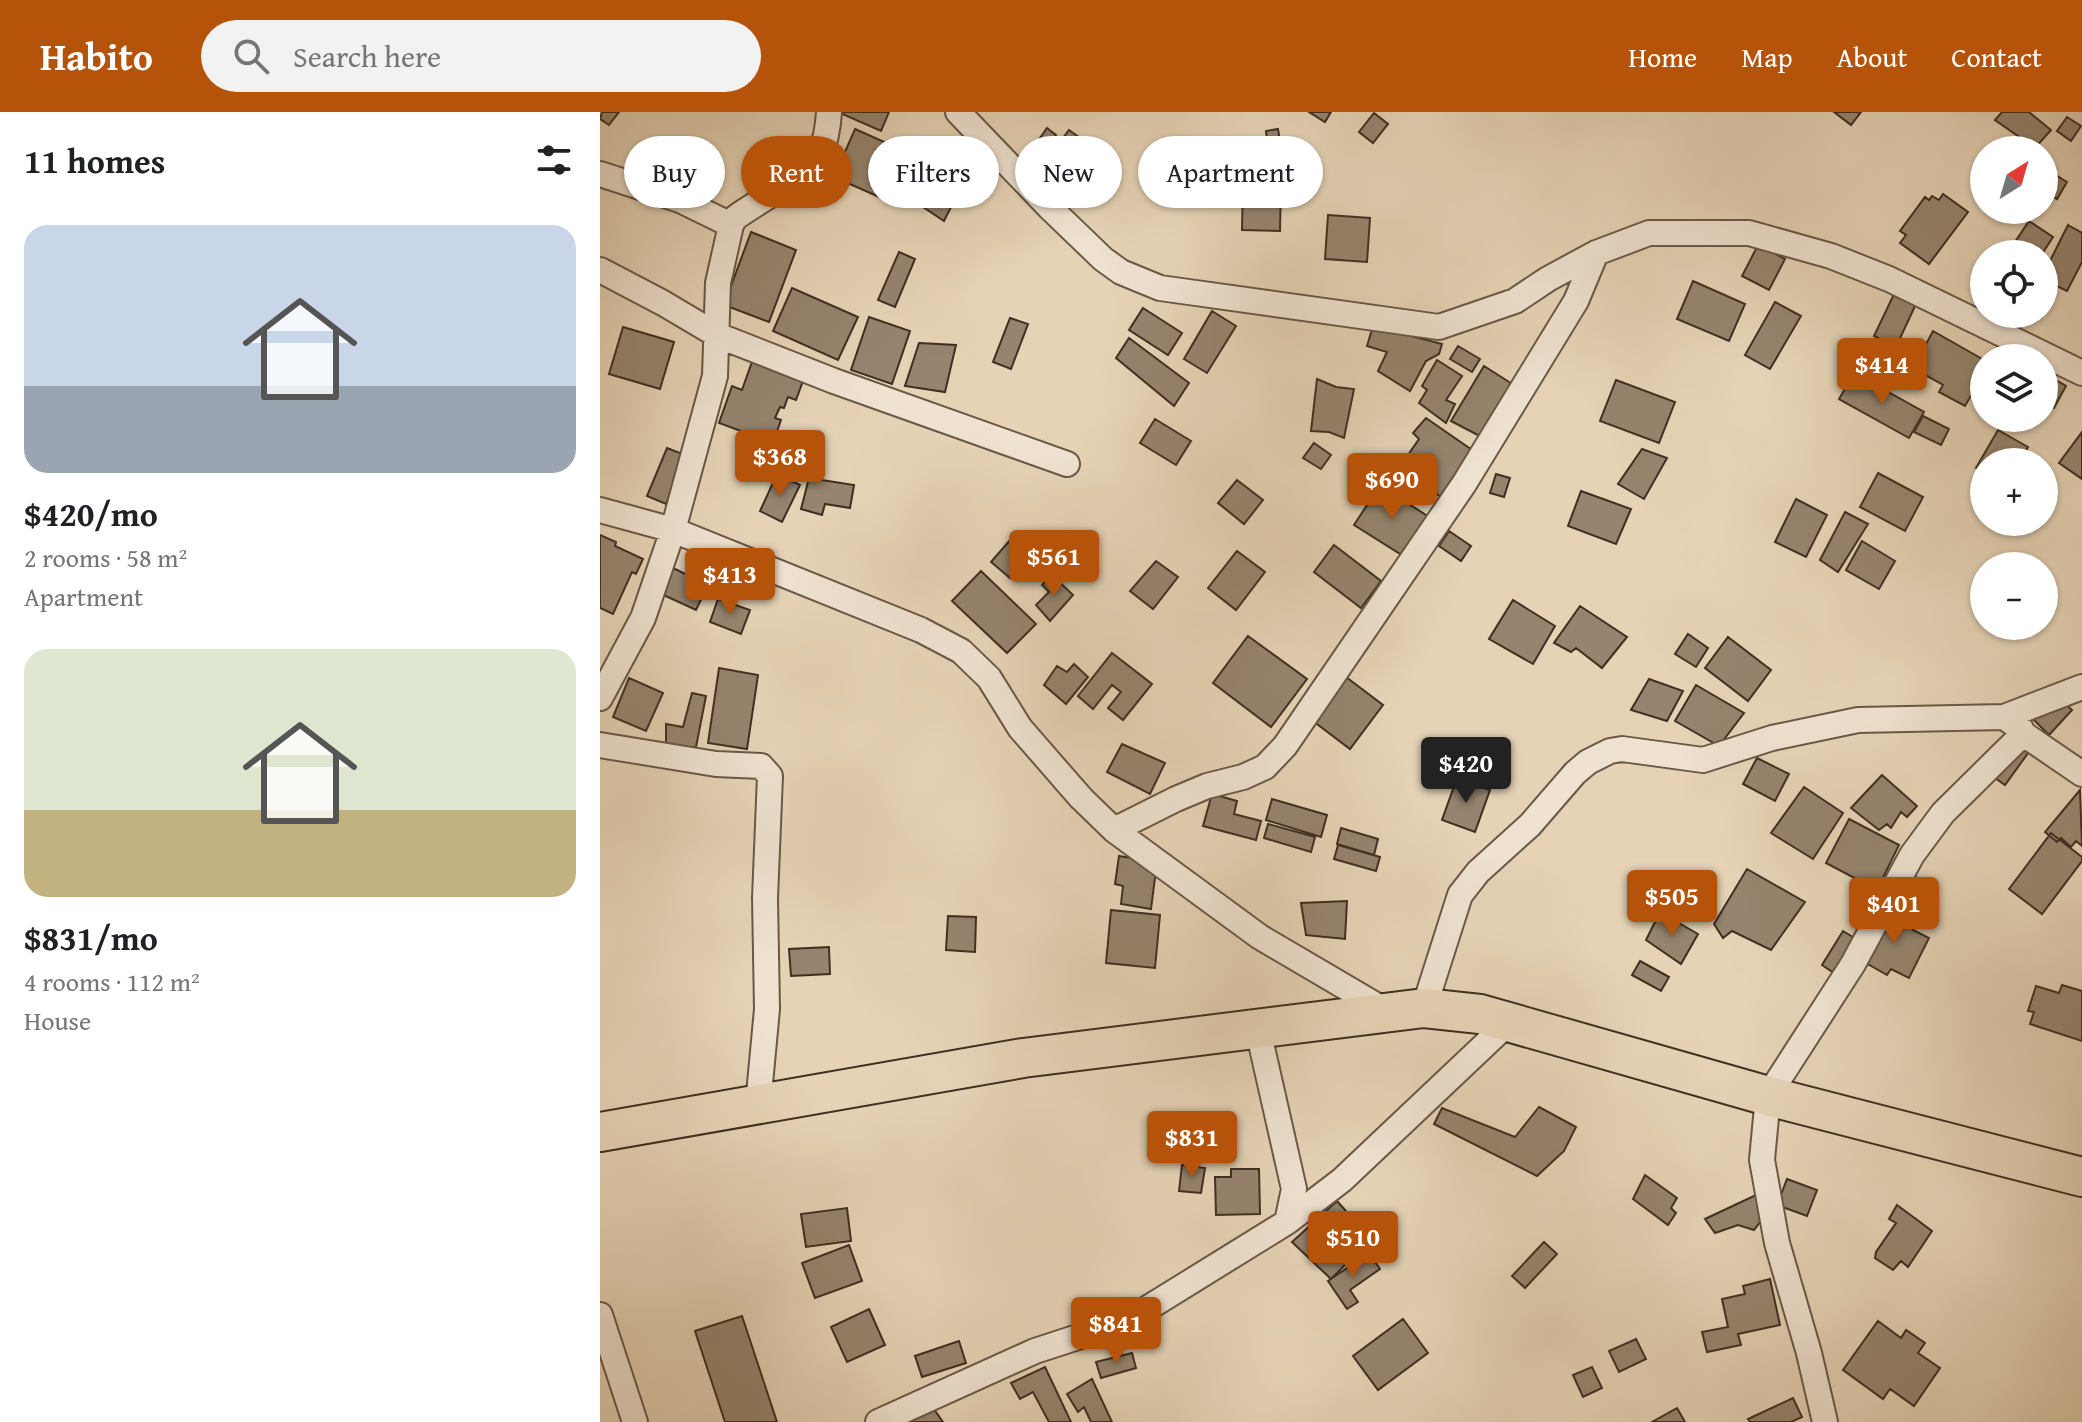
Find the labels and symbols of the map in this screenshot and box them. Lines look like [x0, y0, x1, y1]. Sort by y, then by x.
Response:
north arrow [1970, 136, 2058, 224]
pin: $414 [1835, 338, 1929, 406]
pin: $368 [733, 430, 827, 498]
pin: $690 [1345, 453, 1439, 521]
pin: $561 [1007, 530, 1101, 598]
pin: $413 [683, 548, 777, 616]
pin: $420 [1419, 737, 1513, 805]
pin: $505 [1625, 870, 1719, 938]
pin: $401 [1847, 877, 1941, 945]
pin: $831 [1145, 1111, 1239, 1179]
pin: $510 [1306, 1211, 1400, 1279]
pin: $841 [1069, 1297, 1163, 1365]

